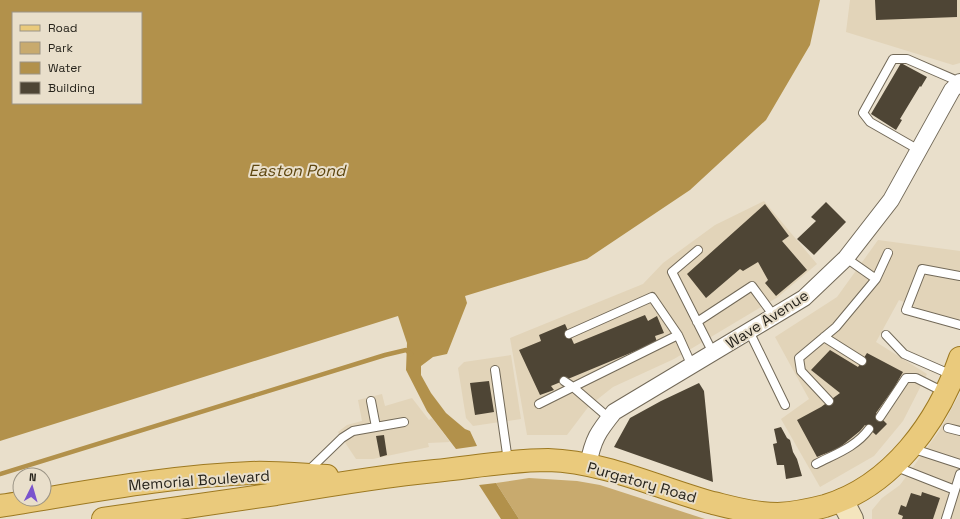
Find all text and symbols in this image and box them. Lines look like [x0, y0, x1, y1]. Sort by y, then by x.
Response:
legend [12, 12, 142, 104]
text: Road [48, 20, 77, 36]
text: Park [48, 40, 73, 56]
text: Water [48, 60, 82, 76]
text: Building [48, 80, 95, 96]
water label: Easton Pond [249, 160, 347, 181]
street label: Wave Avenue [722, 285, 812, 353]
street label: Purgatory Road [585, 457, 699, 507]
street label: Memorial Boulevard [128, 466, 270, 494]
north arrow [12, 467, 52, 507]
text: N [29, 470, 37, 484]

